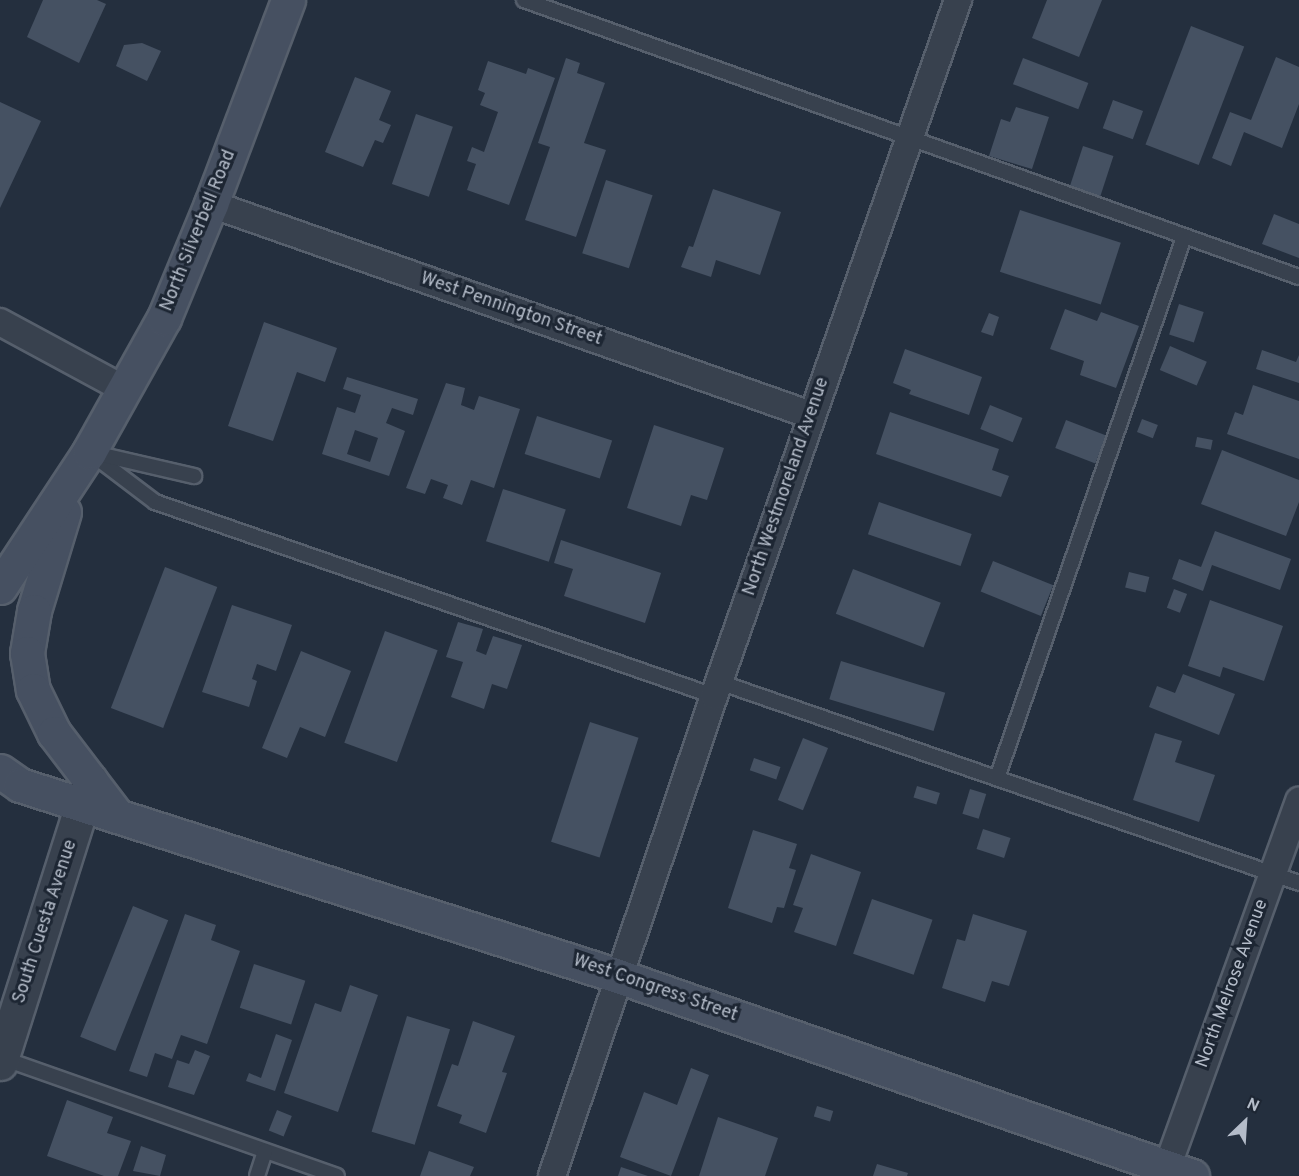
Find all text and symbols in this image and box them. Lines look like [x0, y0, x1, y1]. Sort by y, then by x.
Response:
street label: North Silverbell Road [157, 147, 241, 315]
street label: West Pennington Street [417, 269, 605, 351]
street label: North Westmoreland Avenue [739, 375, 835, 599]
street label: South Cuesta Avenue [9, 837, 83, 1007]
street label: North Melrose Avenue [1192, 896, 1274, 1072]
street label: West Congress Street [570, 951, 740, 1027]
north arrow [1215, 1092, 1275, 1152]
text: N [1243, 1094, 1262, 1117]

